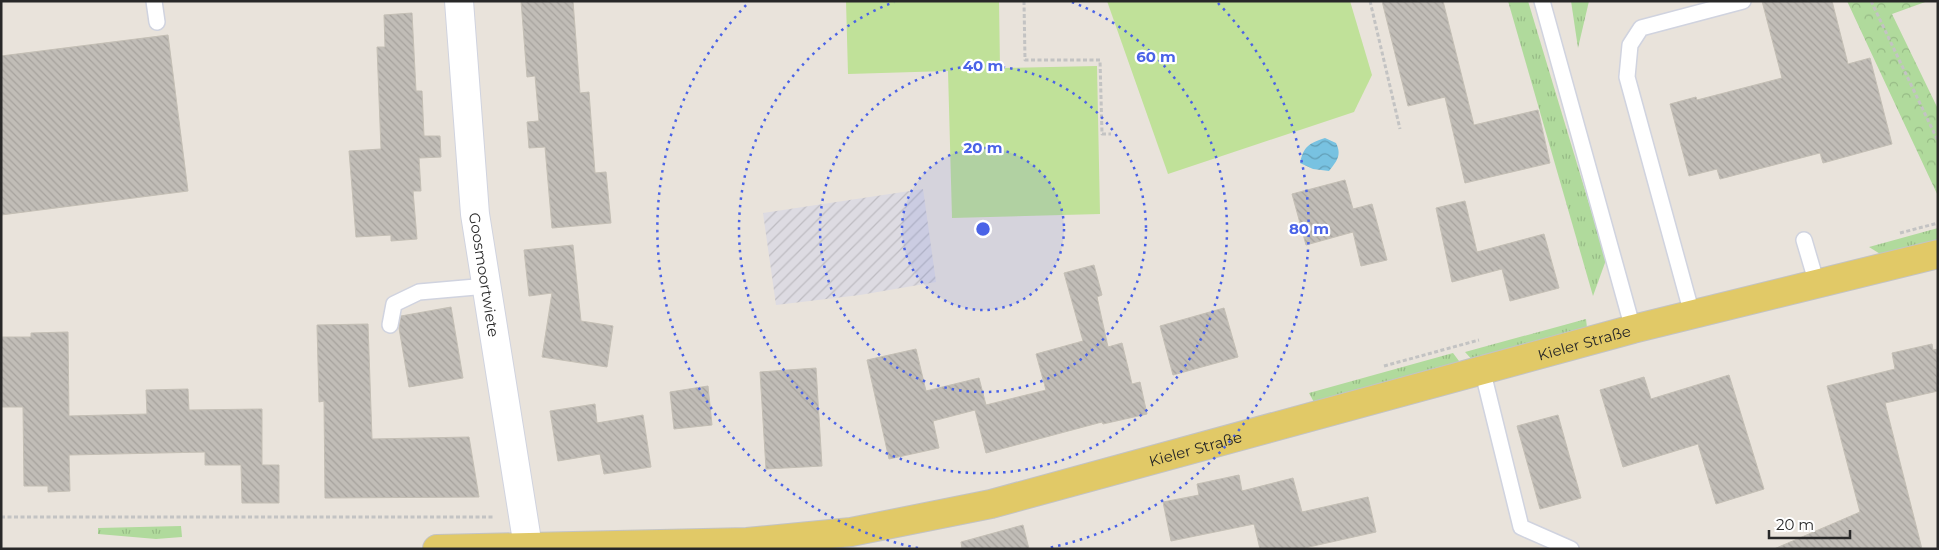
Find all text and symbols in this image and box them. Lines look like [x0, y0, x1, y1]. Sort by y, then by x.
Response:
text: 60 m [1136, 47, 1176, 66]
text: 40 m [963, 56, 1003, 75]
text: 20 m [963, 138, 1003, 157]
street label: Goosmoortwiete [465, 211, 504, 338]
text: 80 m [1289, 219, 1329, 238]
centre of rings [974, 220, 992, 238]
street label: Kieler Straße [1535, 321, 1633, 364]
street label: Kieler Straße [1147, 427, 1244, 470]
scale bar [1769, 508, 1850, 540]
text: 20 m [1776, 515, 1814, 534]

